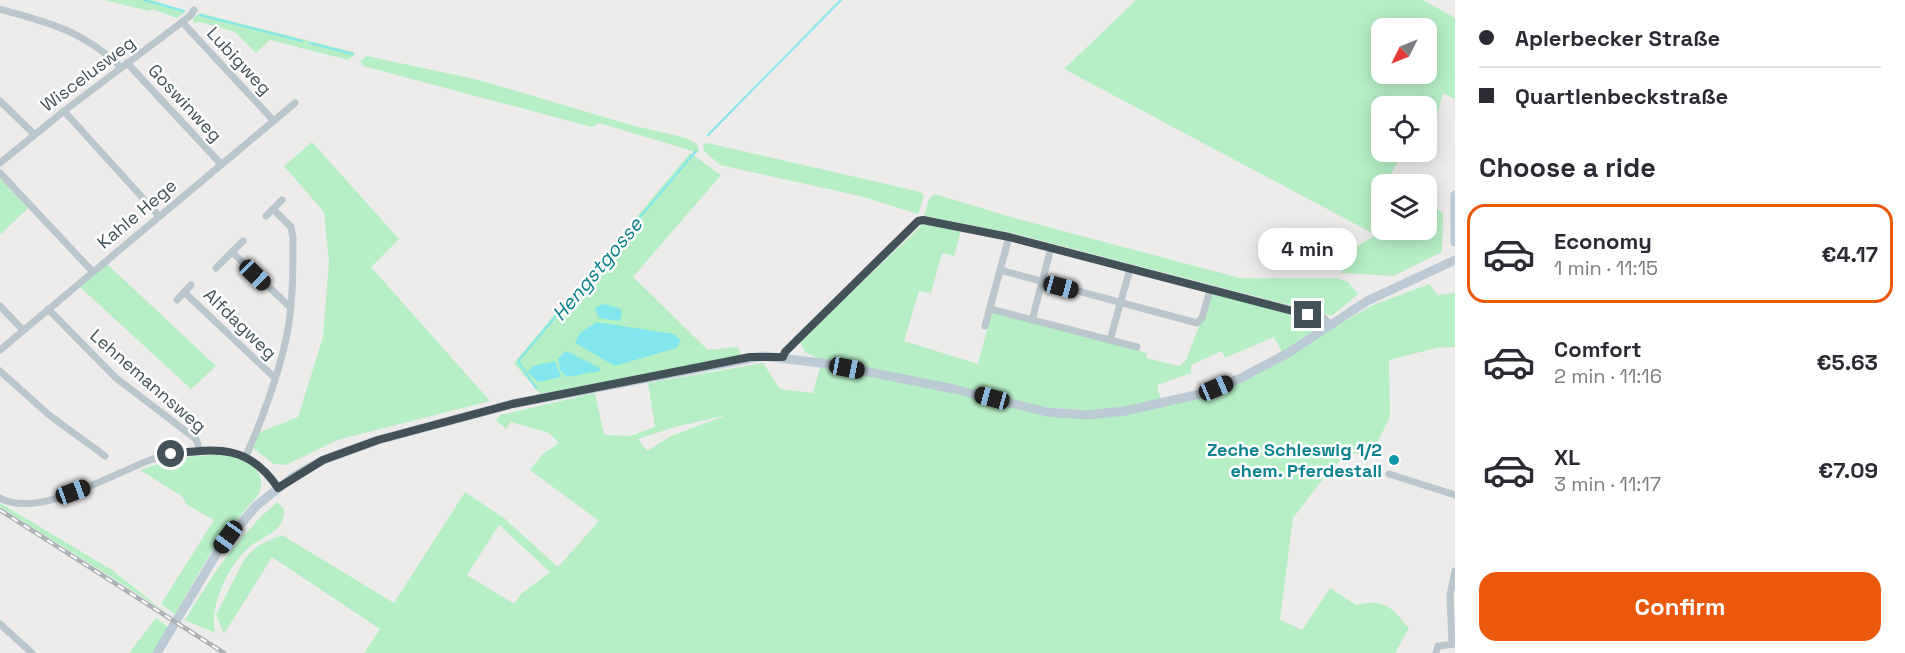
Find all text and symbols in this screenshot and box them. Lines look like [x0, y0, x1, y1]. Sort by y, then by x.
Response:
north arrow [1371, 18, 1437, 84]
map controls [1371, 18, 1437, 240]
street label: Lubigweg [202, 22, 277, 100]
text: Aplerbecker Straße [1515, 24, 1720, 52]
street label: Wiscelusweg [36, 31, 139, 117]
street label: Goswinweg [143, 59, 227, 147]
text: Quartlenbeckstraße [1515, 82, 1728, 110]
button: locate [1371, 96, 1437, 162]
text: Choose a ride [1479, 150, 1656, 185]
street label: Kahle Hege [92, 174, 181, 254]
button: layers [1371, 174, 1437, 240]
water label: Hengstgosse [546, 211, 649, 326]
icon: car [1482, 227, 1536, 281]
text: Economy [1554, 227, 1652, 255]
callout: 4 min [1258, 228, 1358, 270]
text: 4 min [1281, 236, 1334, 262]
text: €4.17 [1822, 240, 1878, 268]
text: 1 min · 11:15 [1554, 255, 1658, 281]
car [236, 256, 274, 294]
car [1041, 274, 1081, 300]
street label: Alfdagweg [199, 283, 282, 364]
route end [1294, 301, 1321, 328]
street label: Lehnemannsweg [85, 324, 211, 437]
icon: car [1482, 335, 1536, 389]
text: Comfort [1554, 335, 1642, 363]
text: €5.63 [1817, 348, 1878, 376]
car [828, 356, 866, 380]
text: 2 min · 11:16 [1554, 363, 1662, 389]
car [1196, 373, 1236, 403]
car [972, 385, 1012, 411]
place label: Zeche Schleswig 1/2 ehem. Pferdestall [1207, 438, 1382, 482]
route start [157, 440, 184, 467]
icon: car [1482, 443, 1536, 497]
text: XL [1554, 443, 1580, 471]
marker: Zeche Schleswig 1/2 ehem. Pferdestall [1387, 453, 1401, 467]
text: €7.09 [1818, 456, 1878, 484]
text: 3 min · 11:17 [1554, 471, 1661, 497]
car [53, 477, 93, 507]
car [210, 517, 246, 557]
button: Confirm [1479, 572, 1881, 641]

